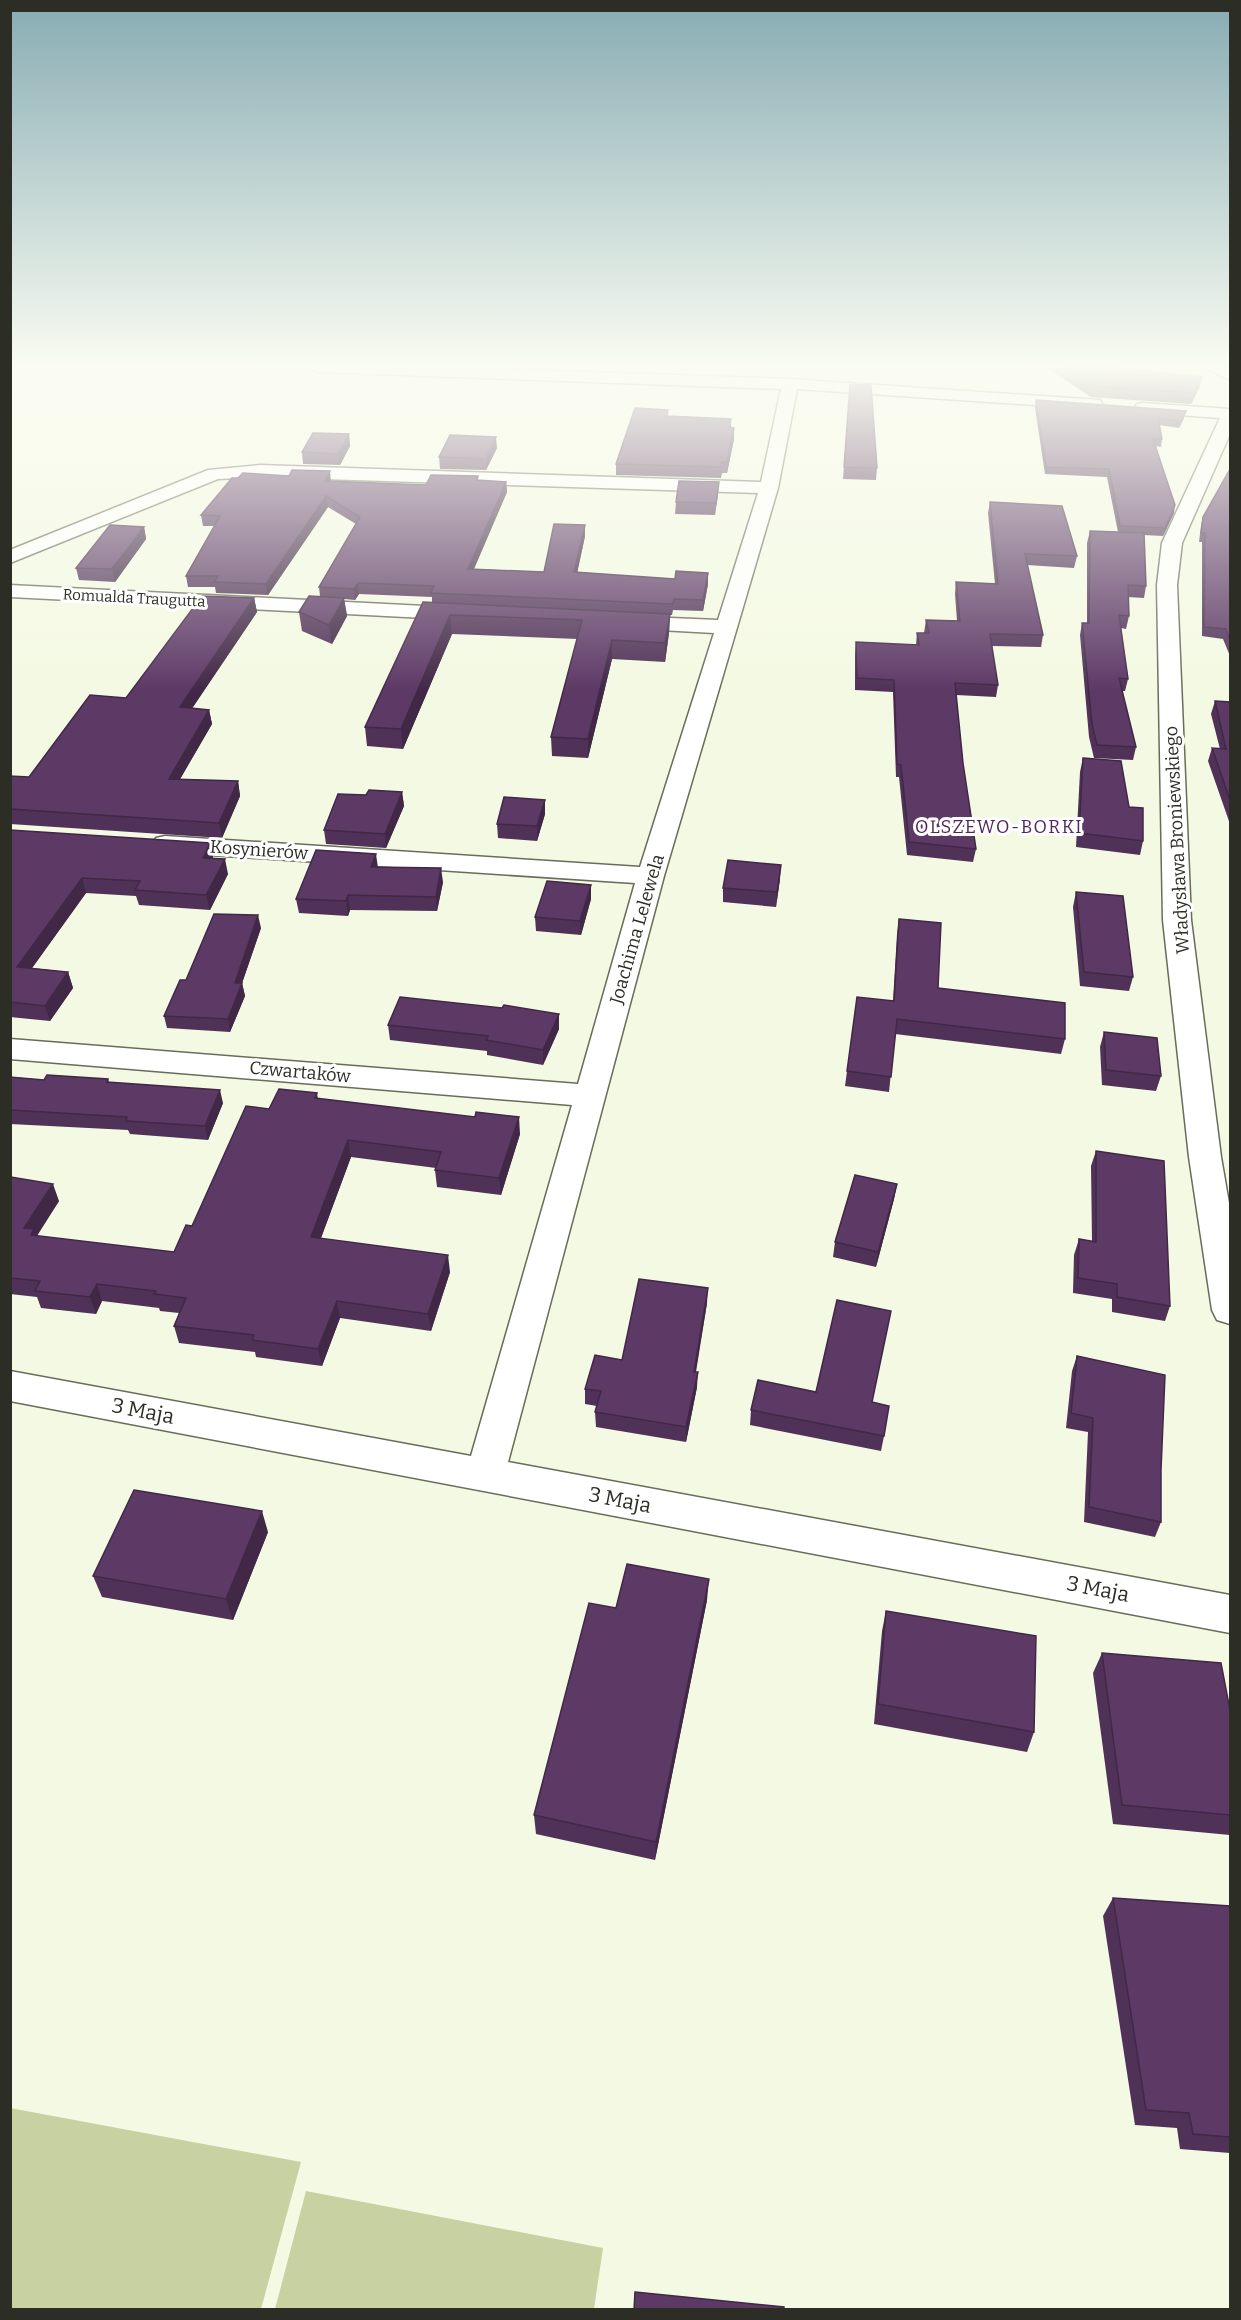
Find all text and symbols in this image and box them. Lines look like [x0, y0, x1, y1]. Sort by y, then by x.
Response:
street label: Romualda Traugutta [62, 585, 206, 611]
street label: Władysława Broniewskiego [1160, 725, 1194, 955]
district label: OLSZEWO-BORKI [915, 816, 1083, 838]
street label: Kosynierów [209, 836, 310, 864]
street label: Joachima Lelewela [605, 851, 669, 1007]
street label: Czwartaków [248, 1057, 352, 1087]
street label: 3 Maja [109, 1392, 177, 1430]
street label: 3 Maja [586, 1481, 654, 1519]
street label: 3 Maja [1064, 1570, 1132, 1608]

